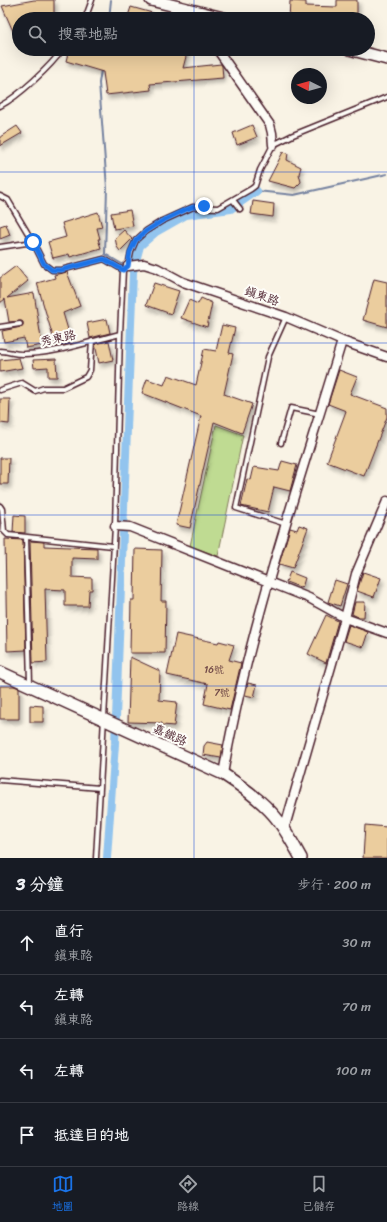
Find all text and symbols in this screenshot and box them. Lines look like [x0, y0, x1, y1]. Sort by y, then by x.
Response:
search box [12, 12, 375, 56]
text: 搜尋地點 [58, 21, 118, 47]
icon: search [26, 23, 48, 45]
north arrow [291, 68, 327, 104]
route end [195, 197, 213, 215]
route start [24, 233, 42, 251]
street label: 鎮東路 [241, 280, 283, 312]
street label: 秀東路 [38, 323, 78, 353]
house number: 16號 [204, 661, 224, 679]
house number: 7號 [214, 684, 230, 702]
street label: 嘉鐵路 [149, 718, 191, 752]
text: 3 分鐘 [16, 869, 64, 899]
text: 步行 · 200 m [297, 873, 371, 896]
text: 直行 [54, 918, 84, 944]
text: 30 m [342, 931, 371, 954]
icon: ahead [16, 932, 38, 954]
text: 鎮東路 [54, 944, 93, 967]
text: 左轉 [54, 982, 84, 1008]
text: 70 m [342, 995, 371, 1018]
icon: left [16, 996, 38, 1018]
text: 鎮東路 [54, 1008, 93, 1031]
text: 左轉 [54, 1058, 84, 1084]
text: 100 m [336, 1059, 371, 1082]
icon: left [16, 1060, 38, 1082]
text: 抵達目的地 [54, 1122, 129, 1148]
icon: arrive [16, 1124, 38, 1146]
tab: 地圖 [52, 1173, 74, 1216]
tab: 路線 [177, 1173, 199, 1216]
tab: 已儲存 [302, 1173, 335, 1216]

